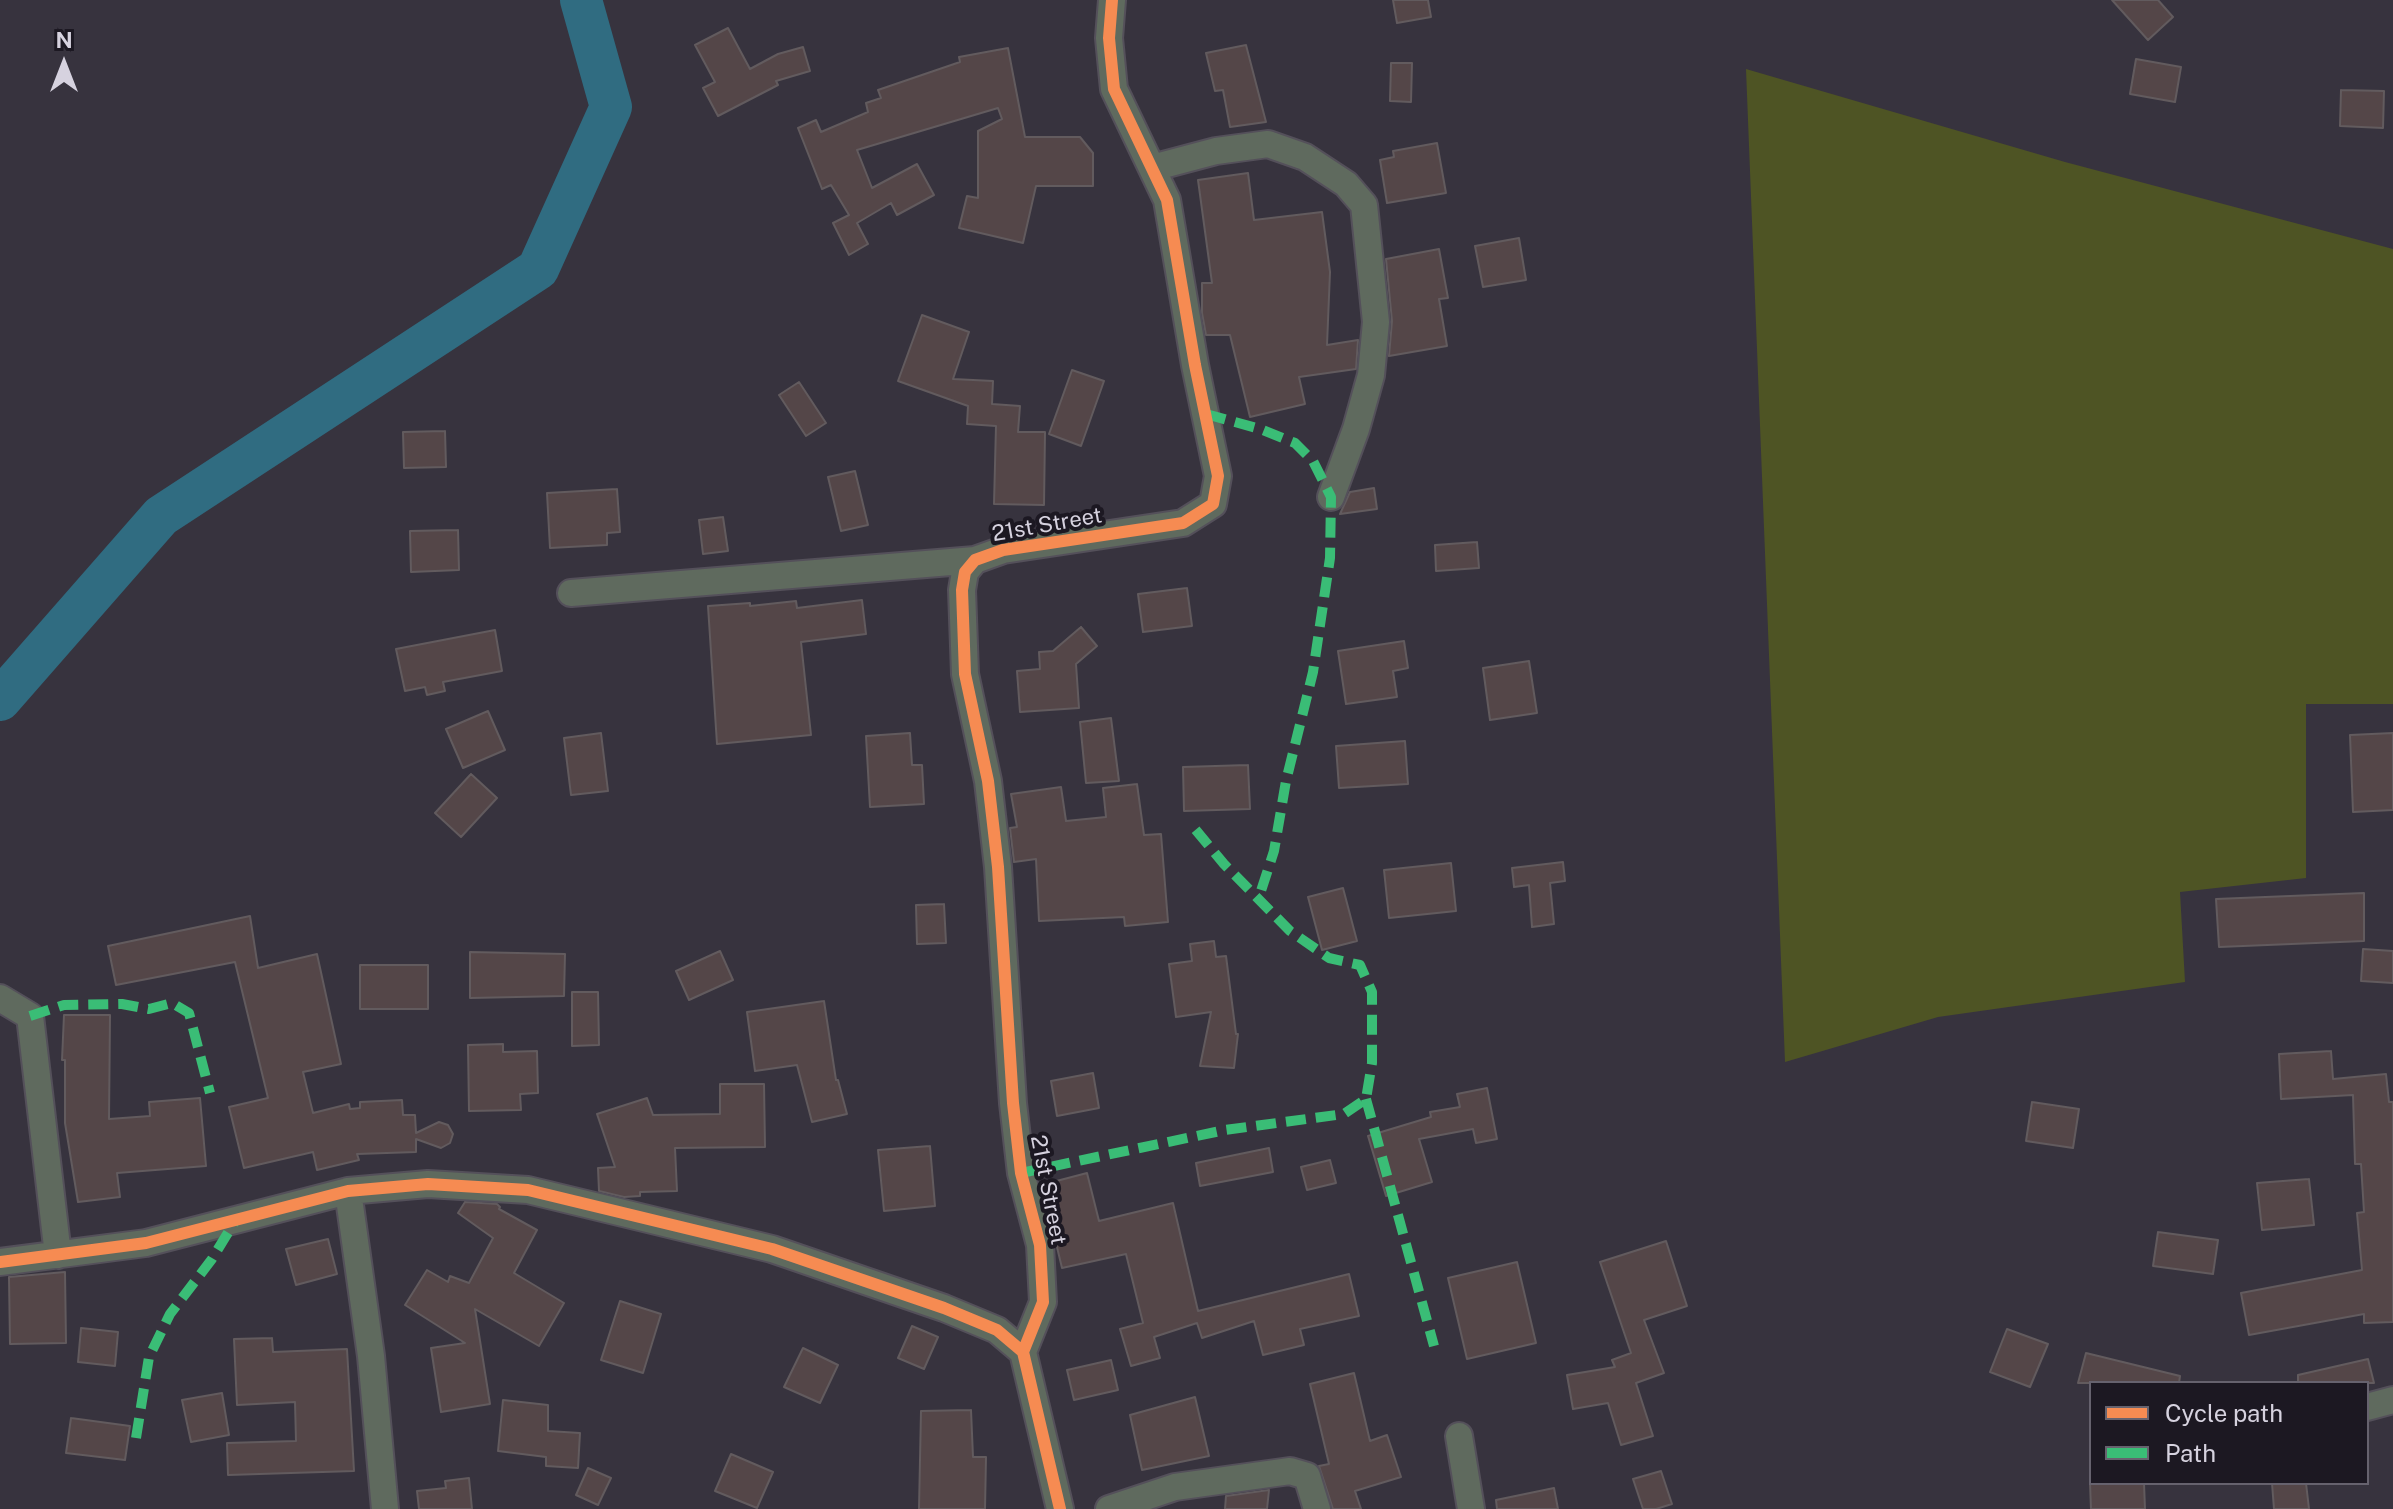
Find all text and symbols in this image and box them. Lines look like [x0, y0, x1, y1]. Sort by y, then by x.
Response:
north arrow [24, 24, 104, 104]
text: N [55, 27, 73, 53]
street label: 21st Street [990, 502, 1104, 548]
street label: 21st Street [1024, 1133, 1072, 1247]
legend [2089, 1381, 2369, 1485]
text: Cycle path [2165, 1399, 2283, 1427]
text: Path [2165, 1439, 2216, 1467]

